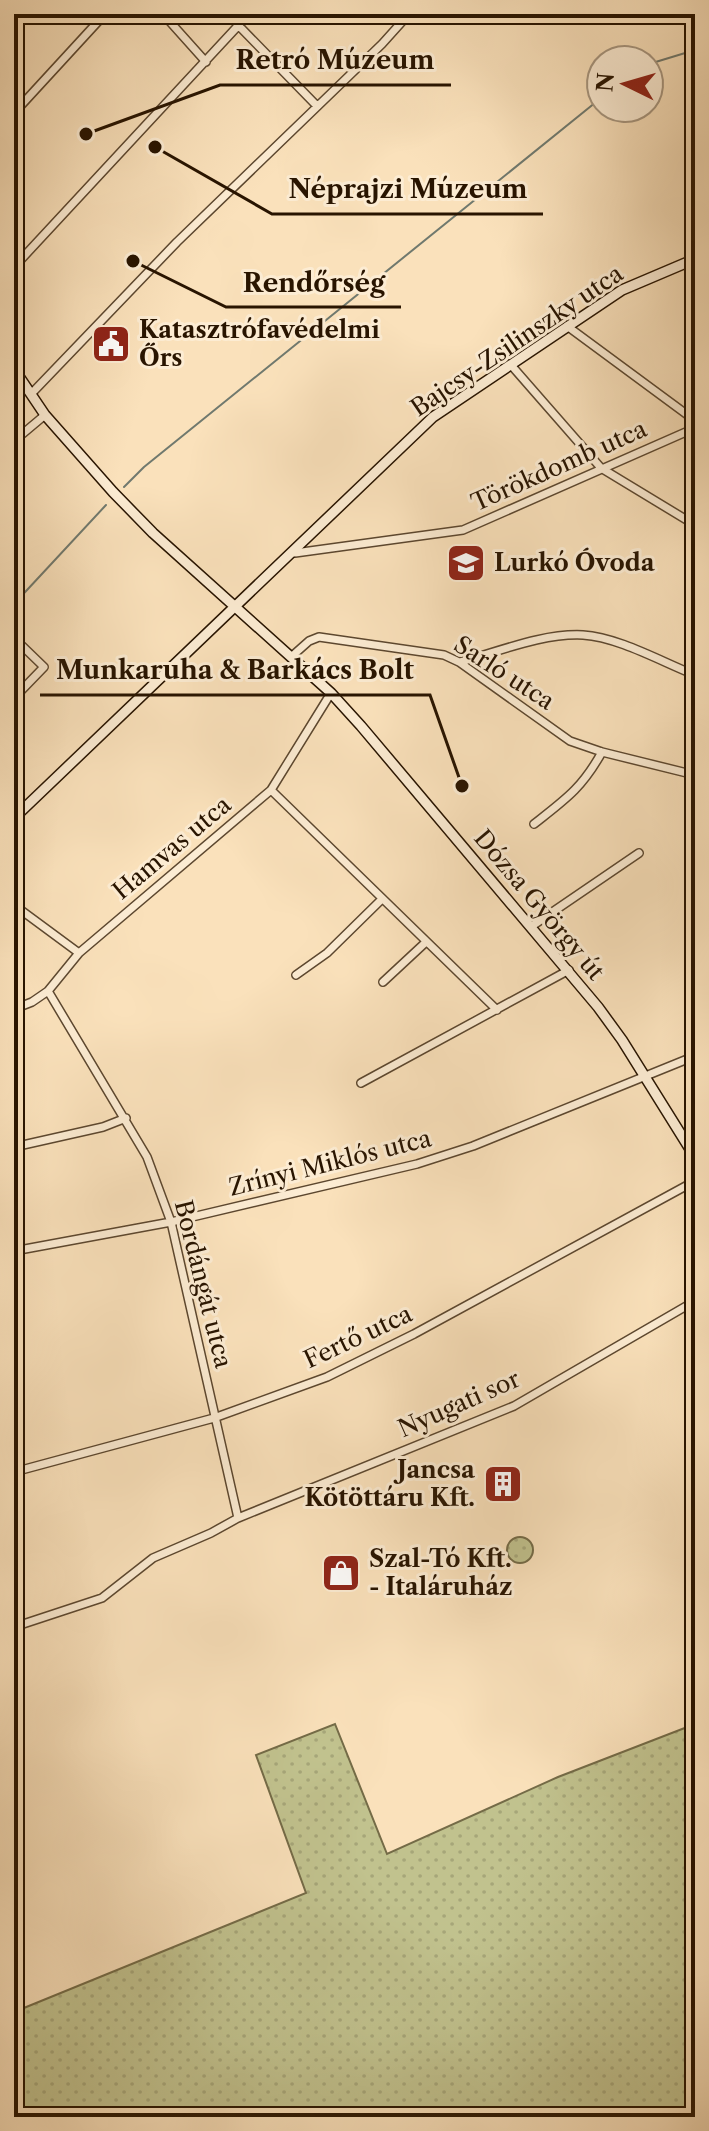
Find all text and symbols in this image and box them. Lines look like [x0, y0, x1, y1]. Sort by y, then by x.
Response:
callout: Retró Múzeum [220, 35, 451, 85]
text: Retró Múzeum [235, 44, 435, 76]
north arrow [585, 44, 665, 124]
text: N [591, 72, 620, 93]
callout: Néprajzi Múzeum [272, 164, 543, 214]
text: Néprajzi Múzeum [288, 173, 528, 205]
callout: Rendőrség [226, 257, 401, 307]
street label: Bajcsy-Zsilinszky utca [405, 259, 629, 422]
text: Rendőrség [243, 267, 386, 299]
place label: Katasztrófavédelmi Őrs [139, 315, 380, 372]
public building icon: Katasztrófavédelmi Őrs [90, 323, 132, 365]
street label: Törökdomb utca [467, 414, 651, 517]
school or university icon: Lurkó Óvoda [445, 542, 487, 584]
place label: Lurkó Óvoda [494, 547, 656, 577]
street label: Sarló utca [449, 629, 560, 716]
callout: Munkaruha & Barkács Bolt [40, 645, 430, 695]
text: Munkaruha & Barkács Bolt [56, 654, 415, 686]
street label: Hamvas utca [107, 790, 237, 905]
street label: Dózsa György út [468, 824, 611, 986]
street label: Zrínyi Miklós utca [226, 1123, 435, 1202]
street label: Bordángát utca [169, 1197, 238, 1371]
street label: Fertő utca [299, 1299, 417, 1374]
street label: Nyugati sor [393, 1364, 524, 1443]
place label: Jancsa Kötöttáru Kft. [304, 1455, 476, 1512]
building icon: Jancsa Kötöttáru Kft. [482, 1463, 524, 1505]
place label: Szal-Tó Kft. - Italáruház [369, 1544, 513, 1601]
shop icon: Szal-Tó Kft. - Italáruház [320, 1552, 362, 1594]

